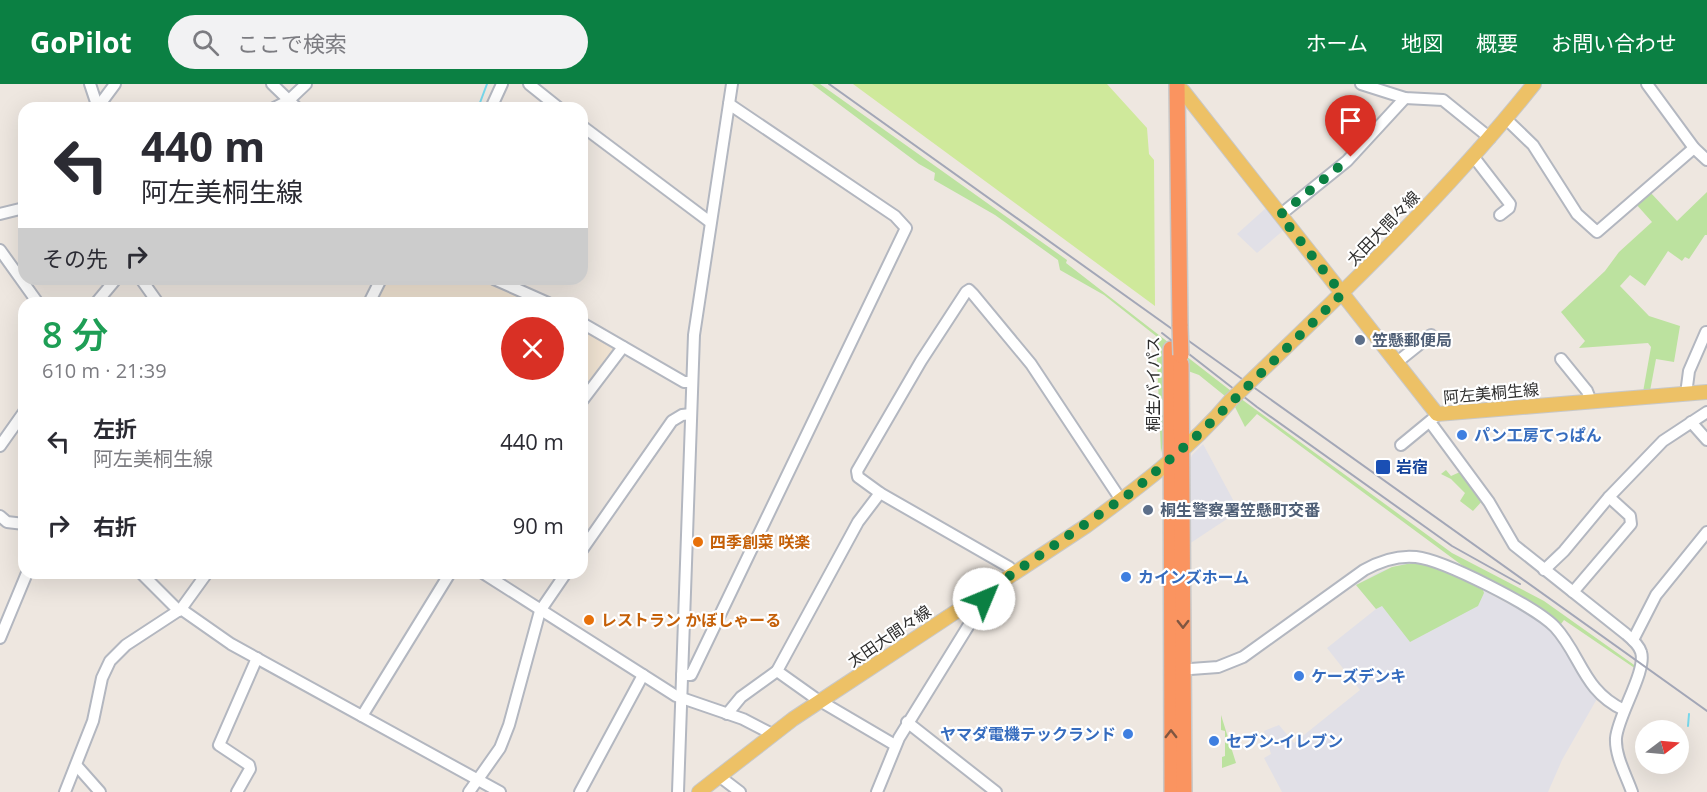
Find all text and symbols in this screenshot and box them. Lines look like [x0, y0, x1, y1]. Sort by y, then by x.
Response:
search box [168, 15, 588, 69]
text: GoPilot [30, 23, 132, 61]
icon: search [189, 26, 222, 59]
text: ここで検索 [237, 28, 347, 58]
text: ホーム [1306, 29, 1368, 57]
text: 地図 [1401, 29, 1443, 57]
text: 概要 [1476, 29, 1518, 57]
text: お問い合わせ [1551, 29, 1677, 57]
pin [1325, 95, 1376, 157]
icon: arrive [1334, 104, 1367, 137]
text: 440 m [141, 117, 265, 174]
icon: left [42, 126, 120, 204]
text: 阿左美桐生線 [141, 173, 303, 210]
street label: 太田大間々線 [1342, 186, 1424, 270]
icon: right [120, 240, 153, 273]
text: その先 [42, 243, 108, 273]
text: 8 分 [42, 310, 108, 359]
button: close [501, 317, 564, 380]
place label: 笠懸郵便局 [1372, 329, 1452, 351]
marker: 笠懸郵便局 [1353, 333, 1367, 347]
street label: 桐生バイパス [1142, 336, 1164, 432]
text: 610 m · 21:39 [42, 357, 167, 384]
street label: 阿左美桐生線 [1442, 378, 1540, 408]
text: 左折 [93, 413, 137, 443]
place label: パン工房てっぱん [1474, 424, 1602, 446]
icon: left [42, 425, 75, 458]
text: 440 m [500, 426, 564, 456]
marker: パン工房てっぱん [1455, 428, 1469, 442]
text: 阿左美桐生線 [93, 445, 213, 472]
place label: 岩宿 [1396, 456, 1428, 478]
marker: 岩宿 [1374, 458, 1392, 476]
place label: 桐生警察署笠懸町交番 [1160, 499, 1320, 521]
marker: 桐生警察署笠懸町交番 [1141, 503, 1155, 517]
icon: right [42, 509, 75, 542]
text: 90 m [513, 510, 564, 540]
text: 右折 [93, 511, 137, 541]
place label: 四季創菜 咲楽 [710, 531, 810, 553]
marker: 四季創菜 咲楽 [691, 535, 705, 549]
place label: カインズホーム [1138, 566, 1249, 588]
position arrow [952, 567, 1016, 631]
marker: カインズホーム [1119, 570, 1133, 584]
street label: 太田大間々線 [843, 600, 935, 672]
place label: レストラン かぼしゃーる [601, 609, 781, 631]
marker: レストラン かぼしゃーる [582, 613, 596, 627]
one-way arrow [1176, 619, 1189, 628]
place label: ケーズデンキ [1311, 665, 1406, 687]
marker: ケーズデンキ [1292, 669, 1306, 683]
north arrow [1635, 720, 1689, 774]
map controls [1635, 720, 1689, 774]
place label: ヤマダ電機テックランド [940, 723, 1116, 745]
marker: ヤマダ電機テックランド [1121, 727, 1135, 741]
one-way arrow [1165, 729, 1177, 738]
place label: セブン-イレブン [1226, 730, 1343, 752]
marker: セブン-イレブン [1207, 734, 1221, 748]

